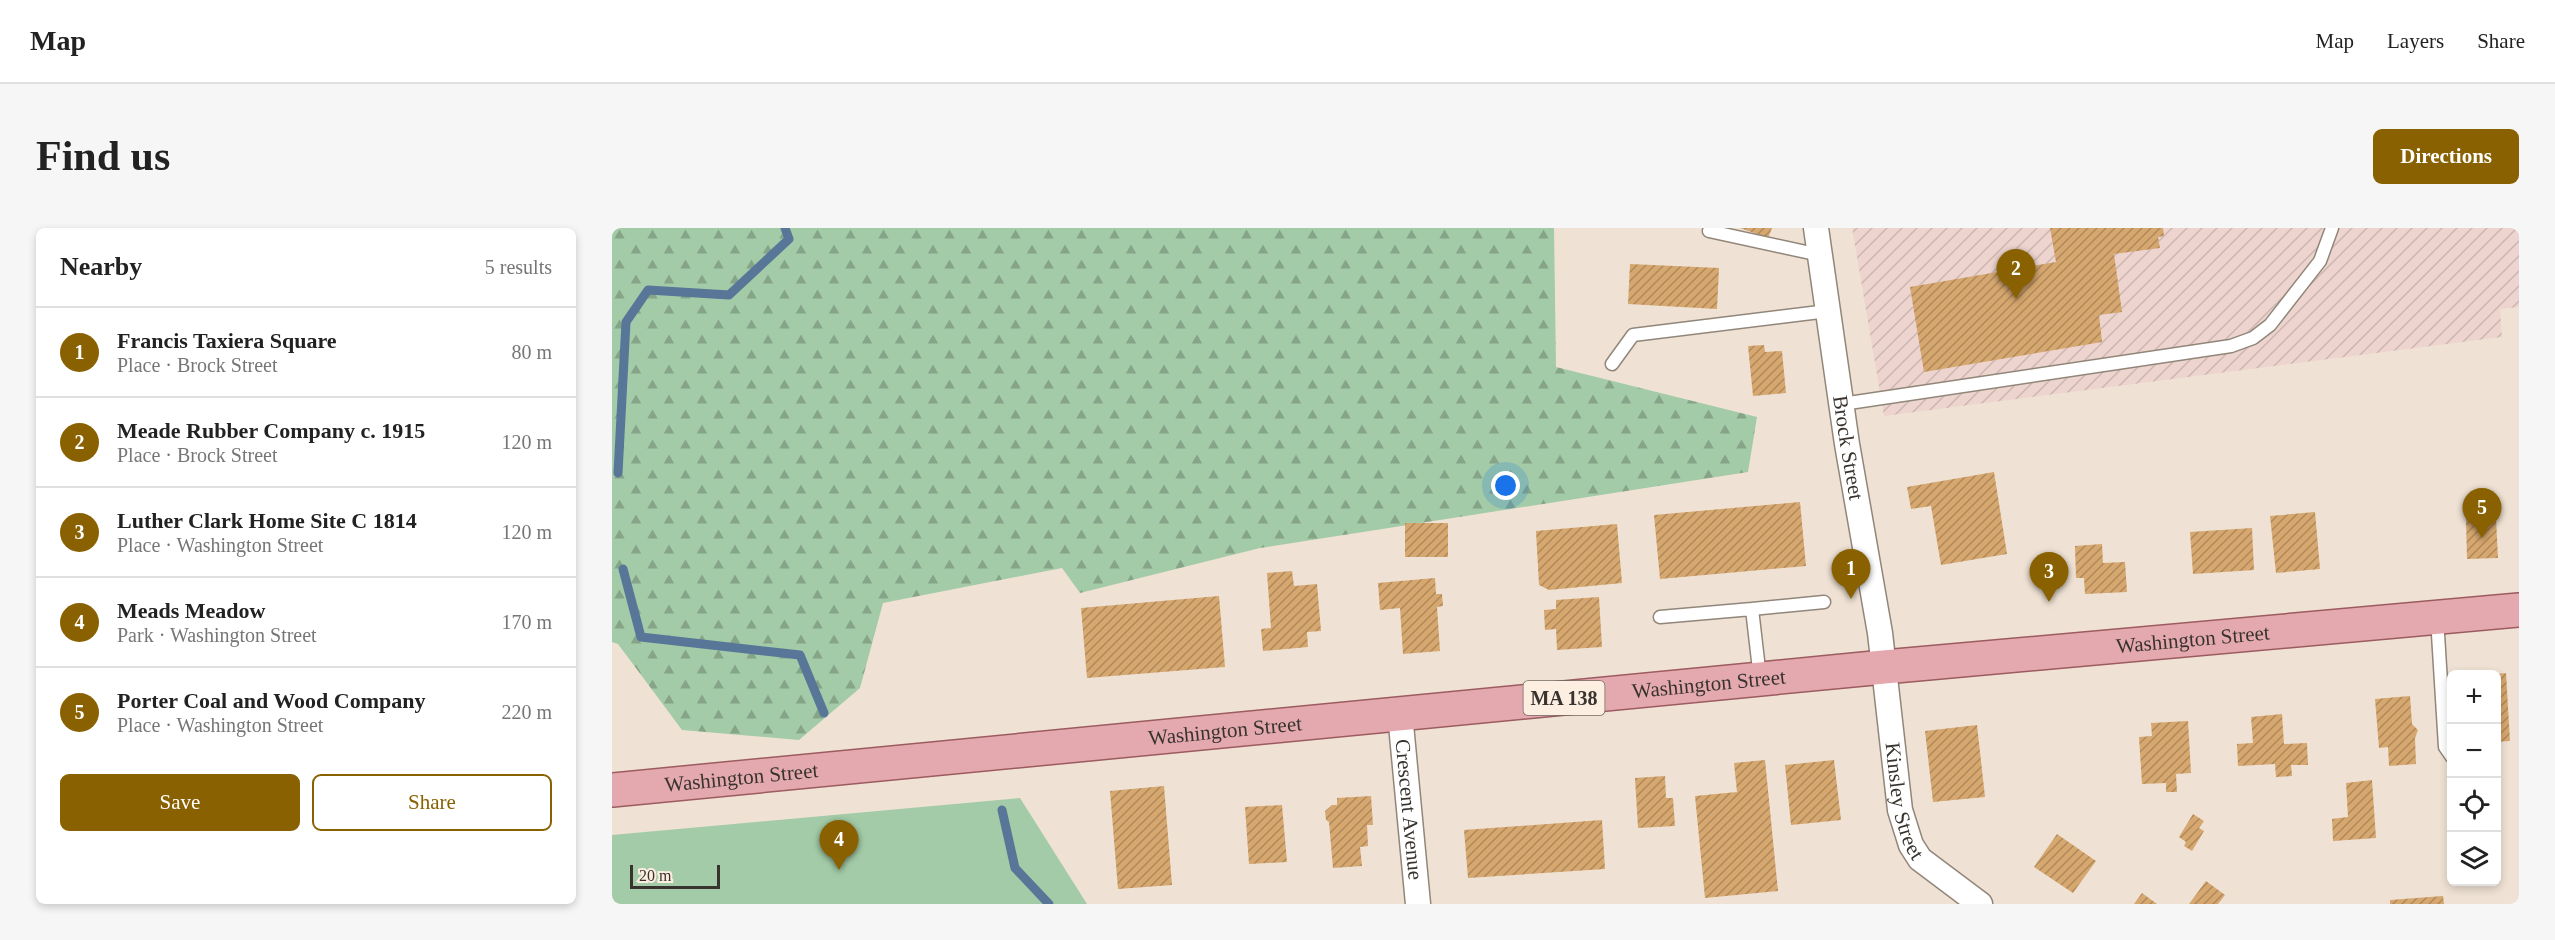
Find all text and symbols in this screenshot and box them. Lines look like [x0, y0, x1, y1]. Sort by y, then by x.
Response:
text: Map [30, 25, 86, 56]
text: Map [2316, 29, 2354, 53]
text: Layers [2387, 29, 2444, 53]
text: Share [2477, 29, 2525, 53]
button: Directions [2373, 129, 2519, 184]
text: Find us [36, 133, 170, 179]
pin: 2 [1996, 250, 2036, 299]
text: Nearby [60, 252, 142, 281]
text: 5 results [485, 256, 552, 278]
text: Francis Taxiera Square [117, 328, 337, 353]
text: 1 [75, 341, 85, 363]
text: 80 m [511, 341, 552, 363]
text: Place · Brock Street [117, 354, 278, 376]
street label: Brock Street [1828, 394, 1869, 502]
text: Meade Rubber Company c. 1915 [117, 418, 425, 443]
text: 2 [75, 431, 85, 453]
text: 120 m [501, 431, 552, 453]
text: Place · Brock Street [117, 444, 278, 466]
your location [1491, 471, 1520, 500]
pin: 5 [2462, 488, 2502, 538]
text: Luther Clark Home Site C 1814 [117, 508, 417, 533]
text: 3 [75, 521, 85, 543]
text: 120 m [501, 521, 552, 543]
text: Place · Washington Street [117, 534, 323, 556]
pin: 1 [1832, 550, 1870, 599]
pin: 3 [2030, 552, 2068, 602]
text: Meads Meadow [117, 598, 265, 623]
text: 4 [75, 611, 85, 633]
text: 170 m [501, 611, 552, 633]
street label: Washington Street [2115, 620, 2271, 658]
text: Park · Washington Street [117, 624, 317, 646]
street label: Washington Street [1631, 665, 1787, 703]
map controls [2447, 670, 2501, 886]
button: + [2447, 670, 2501, 724]
road number: MA 138 [1524, 681, 1604, 715]
text: Porter Coal and Wood Company [117, 688, 425, 713]
text: 5 [75, 701, 85, 723]
text: 220 m [501, 701, 552, 723]
street label: Washington Street [1147, 711, 1303, 750]
text: Place · Washington Street [117, 714, 323, 736]
button: − [2447, 724, 2501, 778]
street label: Crescent Avenue [1390, 738, 1428, 881]
street label: Kinsley Street [1880, 741, 1929, 864]
street label: Washington Street [664, 758, 819, 797]
button: Save [60, 774, 300, 831]
button: Share [312, 774, 552, 831]
button: locate [2447, 778, 2501, 832]
pin: 4 [820, 820, 858, 870]
button: layers [2447, 832, 2501, 886]
scale bar [630, 862, 720, 890]
text: 20 m [639, 867, 671, 884]

